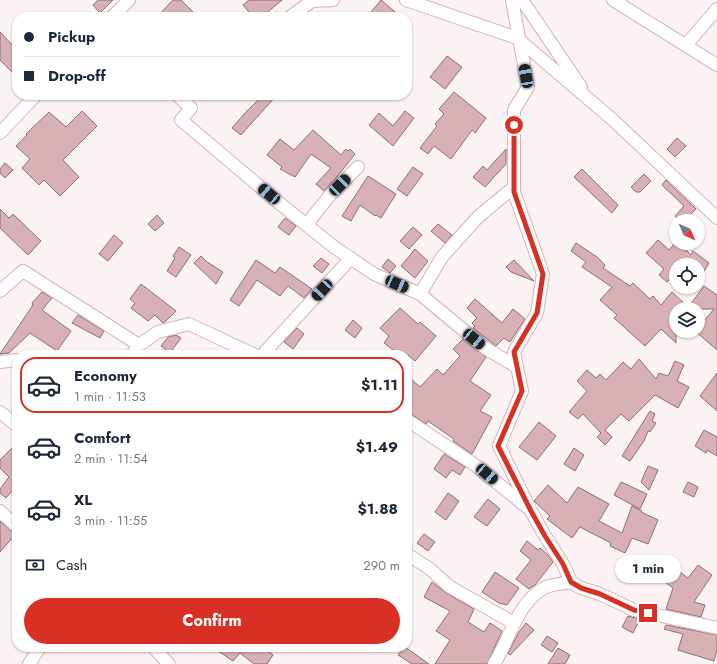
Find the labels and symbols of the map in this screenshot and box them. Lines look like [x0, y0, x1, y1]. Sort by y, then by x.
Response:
car [518, 63, 534, 89]
route start [505, 116, 523, 134]
car [327, 172, 353, 198]
car [256, 182, 282, 206]
north arrow [669, 214, 705, 250]
car [384, 274, 410, 294]
car [309, 277, 335, 303]
car [461, 327, 487, 351]
car [474, 462, 500, 486]
callout: 1 min [615, 555, 681, 583]
route end [639, 604, 657, 622]

